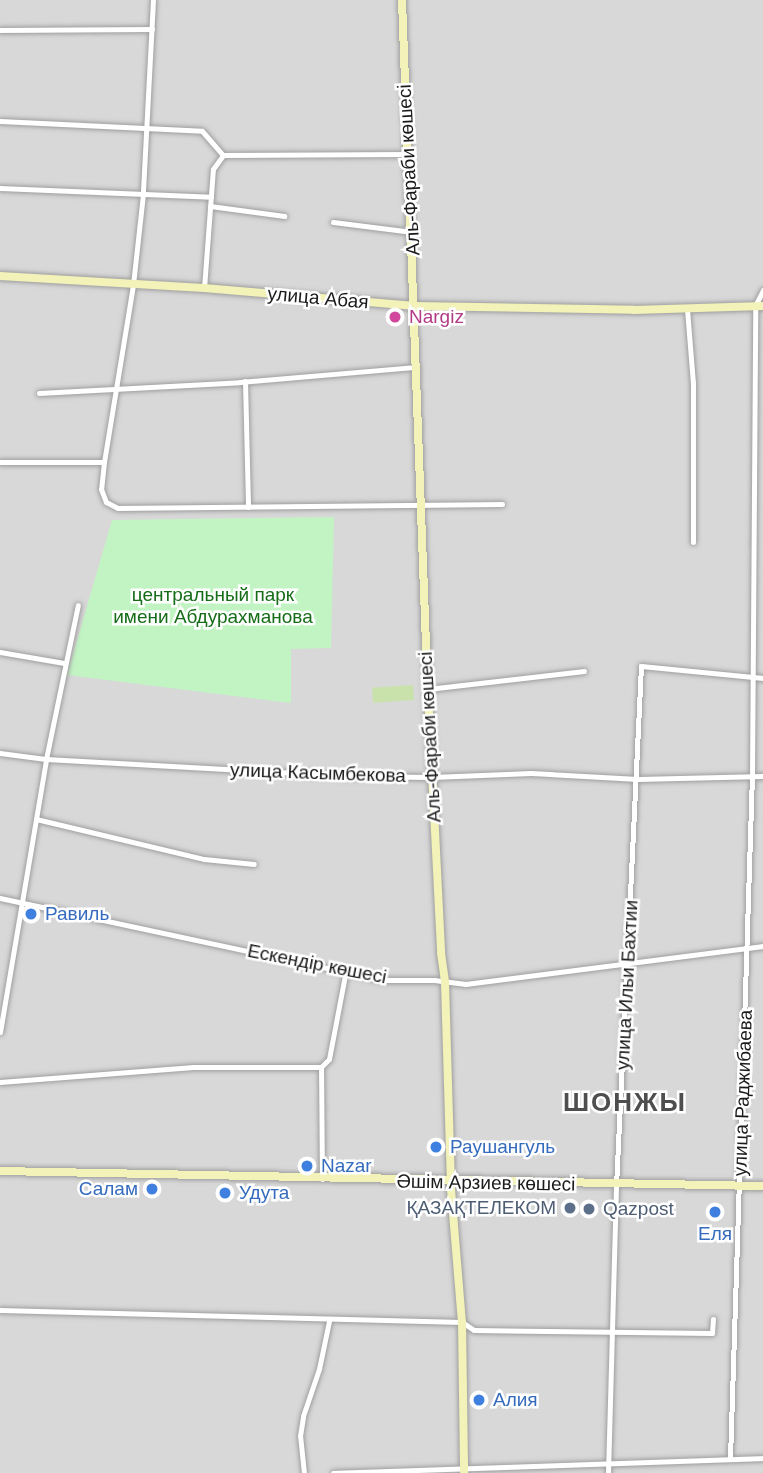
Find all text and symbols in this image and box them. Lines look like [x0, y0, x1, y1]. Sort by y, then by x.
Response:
street label: Аль-Фараби көшесі [393, 84, 425, 256]
street label: улица Абая [266, 282, 370, 314]
place label: Nargiz [409, 306, 464, 328]
marker: Nargiz [387, 309, 403, 325]
park label: центральный парк имени Абдурахманова [113, 584, 313, 628]
street label: Аль-Фараби көшесі [414, 651, 446, 823]
street label: улица Касымбекова [230, 759, 406, 787]
street label: улица Ильи Бахтии [611, 899, 643, 1071]
place label: Равиль [45, 903, 109, 925]
marker: Равиль [23, 906, 39, 922]
street label: Ескендір көшесі [246, 939, 388, 989]
street label: улица Раджибаева [729, 1009, 757, 1177]
district label: ШОНЖЫ [564, 1087, 686, 1119]
place label: Раушангуль [450, 1136, 555, 1158]
marker: Раушангуль [428, 1139, 444, 1155]
place label: Nazar [321, 1155, 372, 1177]
marker: Nazar [299, 1158, 315, 1174]
street label: Әшім Арзиев көшесі [396, 1170, 576, 1196]
place label: Салам [79, 1178, 138, 1200]
marker: Салам [144, 1181, 160, 1197]
place label: Удута [239, 1182, 289, 1204]
marker: Удута [217, 1185, 233, 1201]
place label: ҚАЗАҚТЕЛЕКОМ [406, 1197, 556, 1219]
place label: Qazpost [603, 1198, 674, 1220]
marker: ҚАЗАҚТЕЛЕКОМ [562, 1200, 578, 1216]
marker: Qazpost [581, 1201, 597, 1217]
marker: Еля [707, 1204, 723, 1220]
place label: Еля [698, 1223, 732, 1245]
place label: Алия [493, 1389, 538, 1411]
marker: Алия [471, 1392, 487, 1408]

